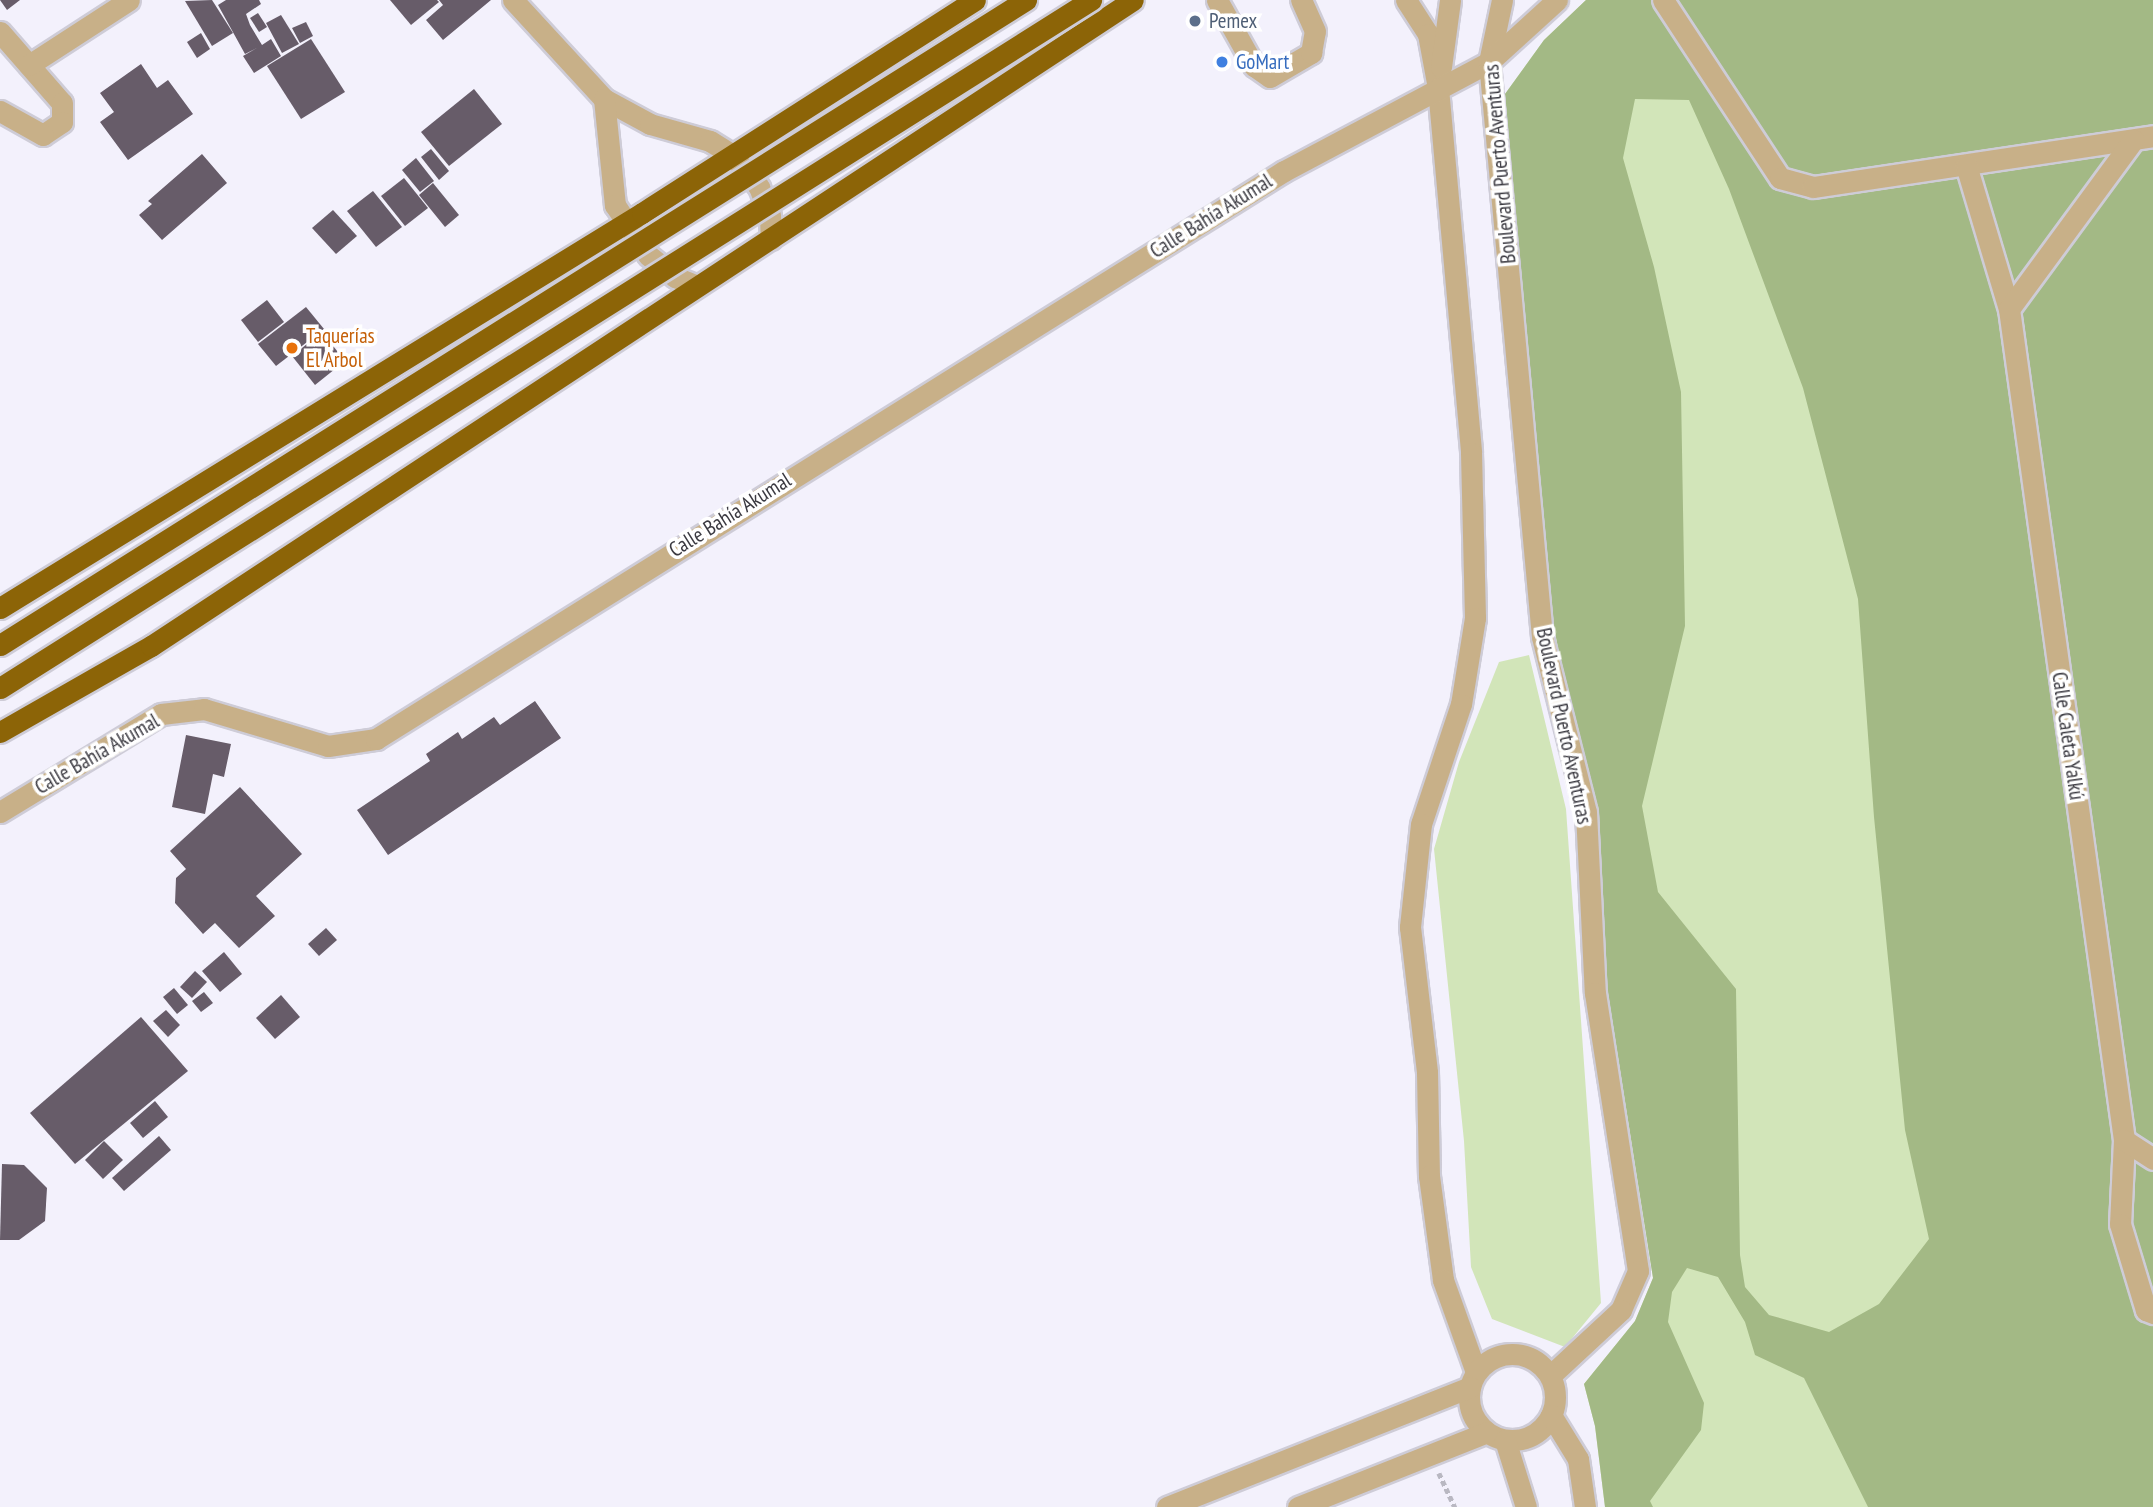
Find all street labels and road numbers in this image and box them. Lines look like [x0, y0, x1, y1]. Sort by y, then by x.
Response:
street label: Boulevard Puerto Aventuras [1479, 63, 1521, 265]
street label: Calle Bahía Akumal [1145, 168, 1277, 264]
street label: Calle Bahía Akumal [664, 467, 796, 563]
street label: Boulevard Puerto Aventuras [1531, 625, 1597, 827]
street label: Calle Caleta Yalkú [2047, 670, 2089, 802]
street label: Calle Bahía Akumal [30, 708, 164, 800]

